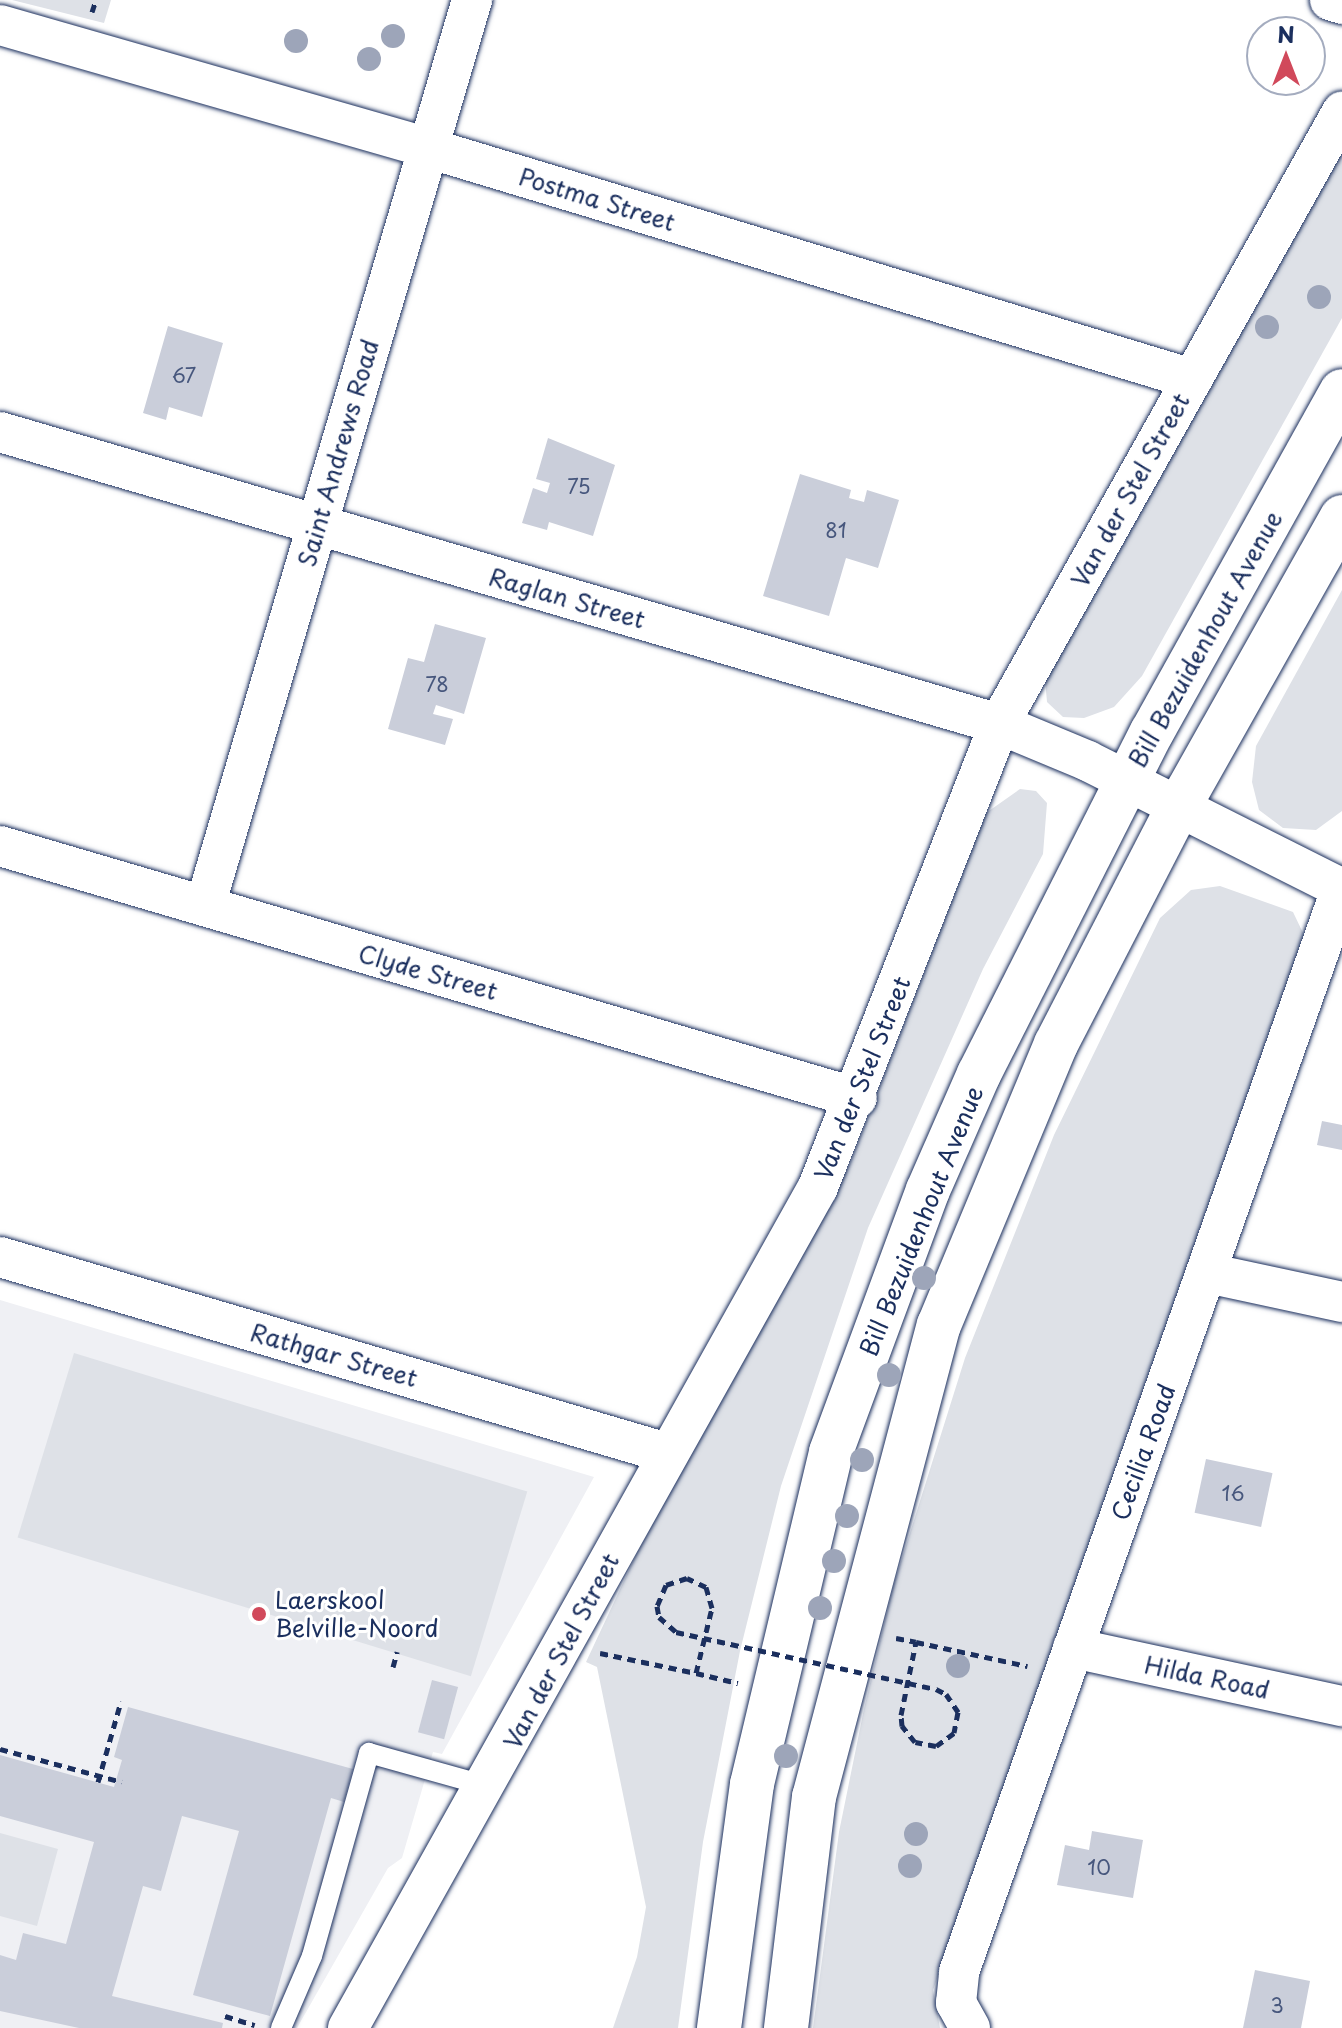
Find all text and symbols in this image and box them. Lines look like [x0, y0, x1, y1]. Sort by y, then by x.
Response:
north arrow [1246, 16, 1326, 96]
text: N [1277, 17, 1295, 50]
street label: Postma Street [514, 161, 680, 237]
street label: Saint Andrews Road [292, 336, 384, 570]
house number: 67 [172, 363, 196, 387]
street label: Van der Stel Street [1064, 387, 1196, 593]
house number: 75 [567, 474, 591, 498]
street label: Bill Bezuidenhout Avenue [1122, 505, 1288, 773]
house number: 81 [825, 518, 847, 542]
street label: Raglan Street [486, 562, 648, 634]
house number: 78 [425, 672, 449, 696]
street label: Clyde Street [355, 938, 501, 1006]
street label: Van der Stel Street [807, 971, 917, 1185]
street label: Bill Bezuidenhout Avenue [853, 1081, 989, 1361]
street label: Rathgar Street [247, 1317, 421, 1393]
street label: Cecilia Road [1105, 1380, 1181, 1524]
house number: 16 [1222, 1481, 1244, 1505]
street label: Van der Stel Street [497, 1547, 625, 1755]
place label: Laerskool Belville-Noord [275, 1586, 439, 1642]
marker: Laerskool Belville-Noord [250, 1605, 268, 1623]
street label: Hilda Road [1142, 1650, 1272, 1704]
house number: 10 [1087, 1855, 1111, 1879]
house number: 3 [1270, 1993, 1284, 2017]

